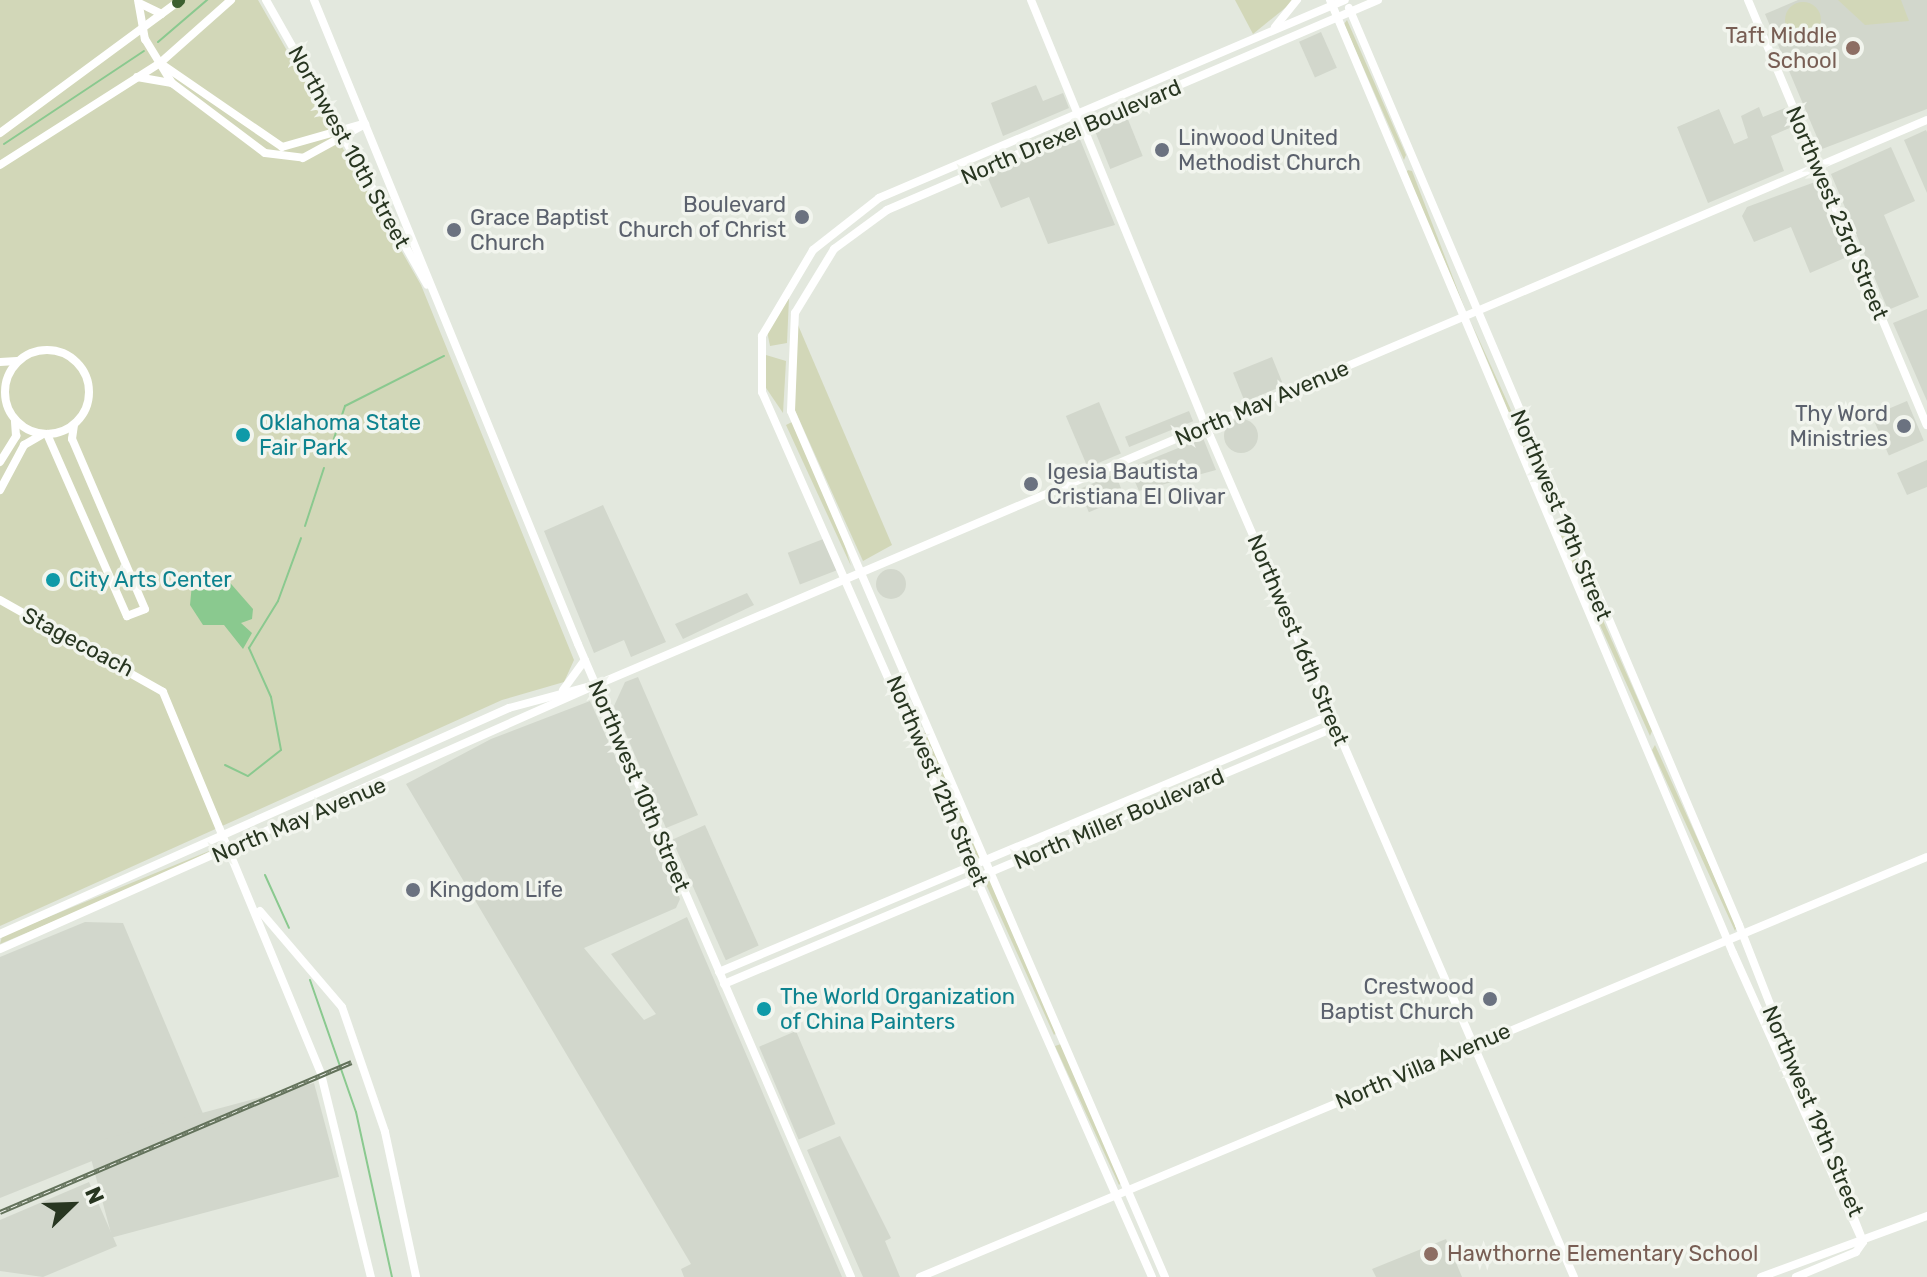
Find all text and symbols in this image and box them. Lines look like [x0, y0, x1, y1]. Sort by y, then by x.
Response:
place label: Taft Middle School [1725, 22, 1837, 74]
marker: Taft Middle School [1844, 39, 1862, 57]
street label: Northwest 10th Street [282, 41, 416, 253]
street label: North Drexel Boulevard [957, 74, 1185, 190]
street label: Northwest 23rd Street [1780, 102, 1894, 324]
place label: Linwood United Methodist Church [1178, 124, 1361, 176]
marker: Linwood United Methodist Church [1153, 141, 1171, 159]
place label: Boulevard Church of Christ [618, 191, 786, 242]
place label: Grace Baptist Church [470, 204, 609, 256]
marker: Boulevard Church of Christ [793, 208, 811, 226]
marker: Grace Baptist Church [445, 221, 463, 239]
street label: North May Avenue [1170, 354, 1354, 452]
place label: Thy Word Ministries [1790, 400, 1888, 452]
street label: Northwest 19th Street [1505, 406, 1617, 624]
place label: Oklahoma State Fair Park [259, 409, 421, 460]
marker: Thy Word Ministries [1895, 417, 1913, 435]
marker: Oklahoma State Fair Park [234, 426, 252, 444]
place label: Igesia Bautista Cristiana El Olivar [1047, 458, 1225, 510]
marker: Igesia Bautista Cristiana El Olivar [1022, 475, 1040, 493]
street label: Northwest 16th Street [1242, 531, 1354, 749]
place label: City Arts Center [69, 567, 233, 593]
marker: City Arts Center [44, 571, 62, 589]
street label: Stagecoach [18, 602, 138, 682]
street label: Northwest 12th Street [881, 672, 993, 890]
street label: Northwest 10th Street [582, 676, 696, 896]
street label: North Miller Boulevard [1010, 763, 1228, 875]
street label: North May Avenue [207, 771, 391, 869]
place label: Kingdom Life [429, 877, 563, 903]
marker: Kingdom Life [404, 881, 422, 899]
place label: Crestwood Baptist Church [1320, 973, 1474, 1024]
place label: The World Organization of China Painters [780, 983, 1015, 1034]
marker: Crestwood Baptist Church [1481, 990, 1499, 1008]
marker: The World Organization of China Painters [755, 1000, 773, 1018]
street label: Northwest 19th Street [1757, 1002, 1869, 1220]
street label: North Villa Avenue [1331, 1017, 1515, 1115]
north arrow [32, 1165, 112, 1245]
text: N [79, 1183, 110, 1208]
place label: Hawthorne Elementary School [1447, 1241, 1759, 1267]
marker: Hawthorne Elementary School [1422, 1245, 1440, 1263]

